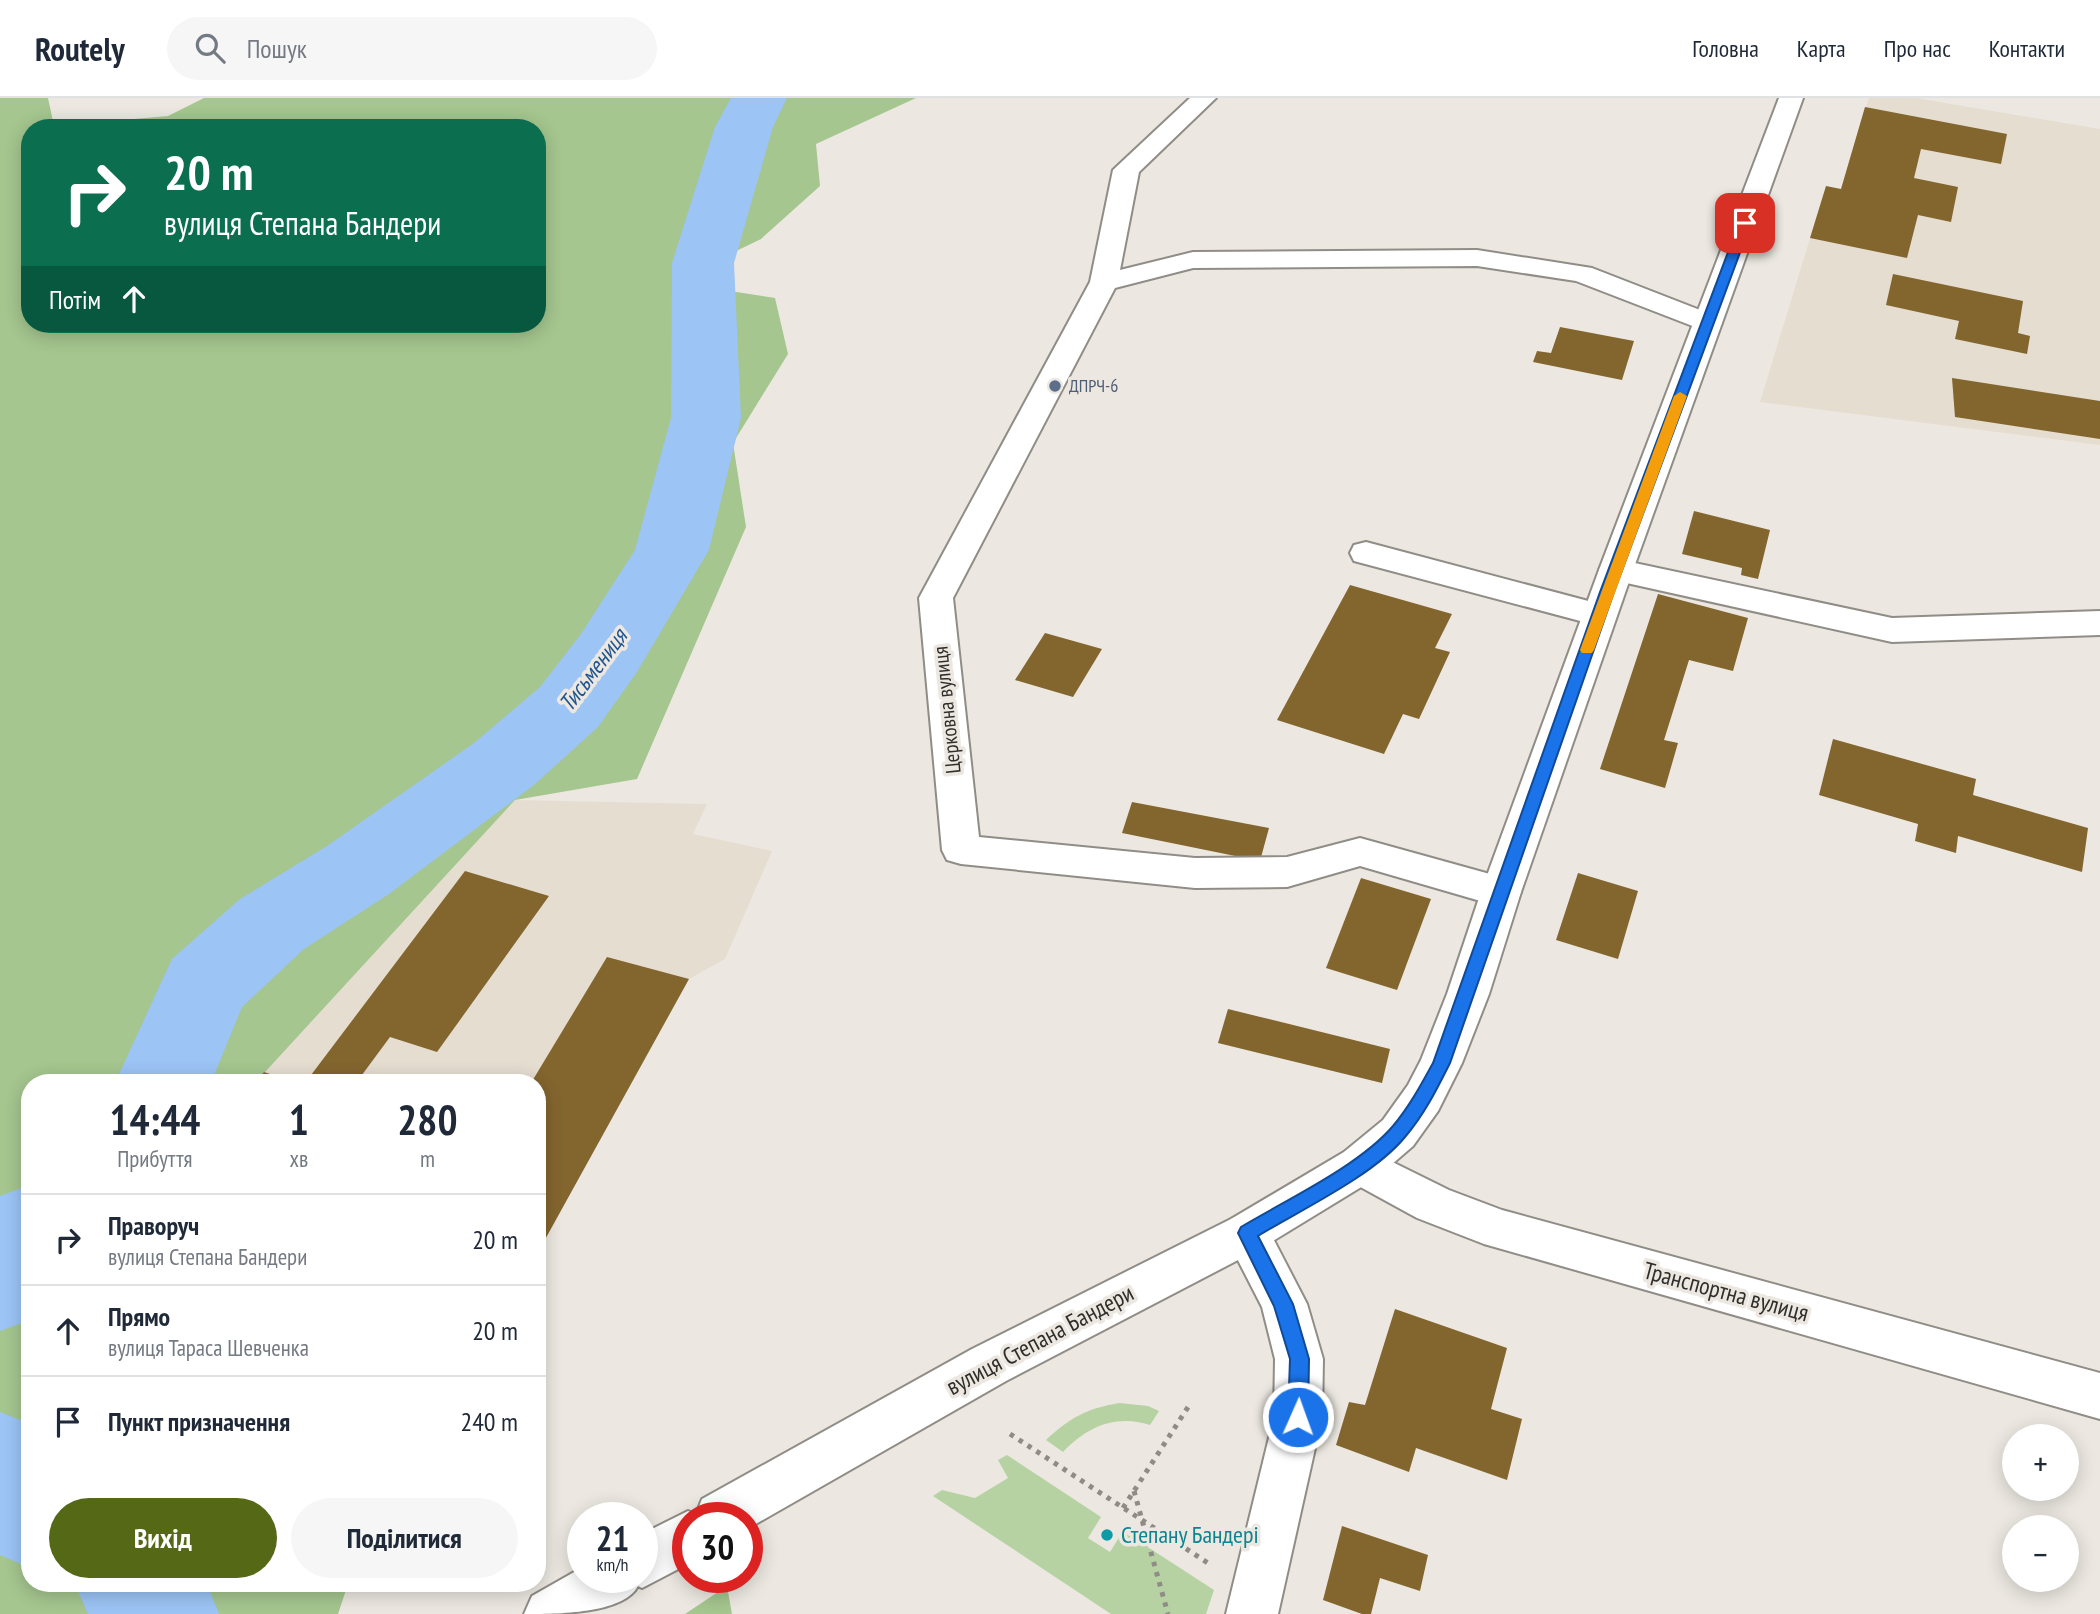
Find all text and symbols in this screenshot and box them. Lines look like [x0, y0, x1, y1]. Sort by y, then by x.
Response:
search box [167, 17, 657, 80]
text: Routely [35, 27, 125, 70]
icon: search [191, 29, 229, 67]
text: Пошук [247, 32, 307, 65]
text: Головна [1692, 33, 1759, 64]
text: Карта [1797, 33, 1846, 64]
text: Про нас [1884, 33, 1951, 64]
text: Контакти [1989, 33, 2065, 64]
text: 20 m [164, 140, 253, 204]
icon: right [49, 147, 140, 238]
pin [1715, 193, 1775, 253]
text: вулиця Степана Бандери [164, 202, 441, 244]
icon: arrive [1726, 204, 1764, 242]
icon: ahead [115, 280, 153, 318]
text: Потім [49, 283, 101, 316]
place label: ДПРЧ-6 [1069, 374, 1118, 397]
marker: ДПРЧ-6 [1047, 378, 1063, 394]
water label: Тисьмениця [552, 621, 634, 717]
street label: Церковна вулиця [926, 645, 967, 775]
text: 14:44 [109, 1092, 200, 1147]
text: 1 [289, 1092, 309, 1147]
text: 280 [397, 1092, 458, 1147]
text: Прибуття [117, 1144, 193, 1173]
text: хв [289, 1144, 308, 1173]
text: m [420, 1144, 435, 1173]
text: Праворуч [108, 1209, 199, 1242]
icon: right [49, 1221, 87, 1259]
text: 20 m [472, 1223, 518, 1256]
text: вулиця Степана Бандери [108, 1242, 307, 1271]
street label: Транспортна вулиця [1640, 1255, 1812, 1328]
street label: вулиця Степана Бандери [941, 1277, 1139, 1402]
text: Прямо [108, 1300, 170, 1333]
icon: ahead [49, 1312, 87, 1350]
text: 20 m [472, 1314, 518, 1347]
text: вулиця Тараса Шевченка [108, 1333, 309, 1362]
position arrow [1261, 1380, 1335, 1454]
icon: arrive [49, 1403, 87, 1441]
text: Пункт призначення [108, 1405, 290, 1438]
text: 240 m [460, 1405, 518, 1438]
map controls [2002, 1424, 2079, 1592]
button: + [2002, 1424, 2079, 1501]
button: Вихід [49, 1498, 277, 1578]
button: Поділитися [291, 1498, 518, 1578]
speed limit sign: 30 [672, 1502, 763, 1593]
text: 21 [596, 1515, 629, 1561]
button: − [2002, 1515, 2079, 1592]
place label: Степану Бандері [1121, 1519, 1259, 1550]
marker: Степану Бандері [1099, 1527, 1115, 1543]
text: km/h [597, 1553, 628, 1576]

